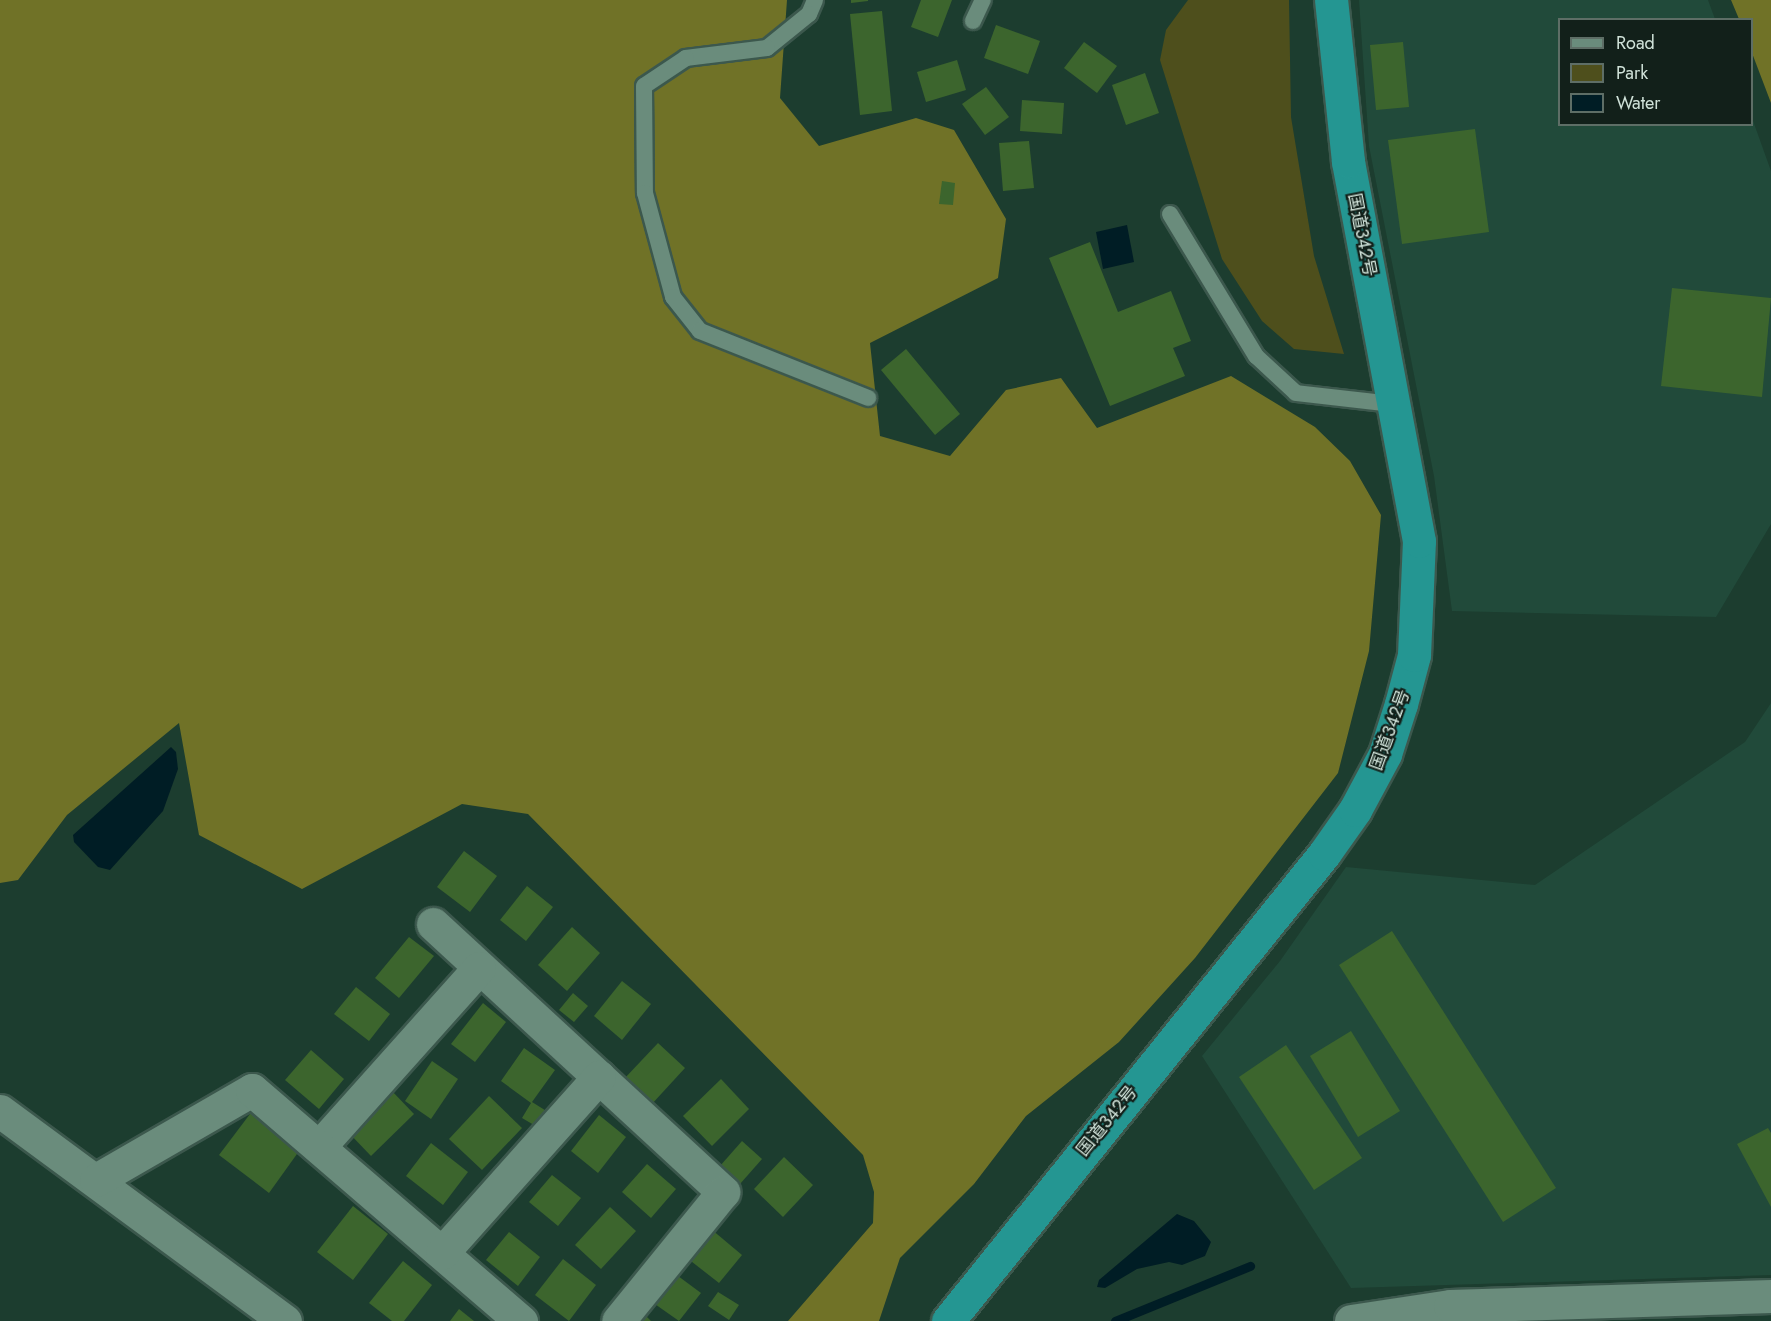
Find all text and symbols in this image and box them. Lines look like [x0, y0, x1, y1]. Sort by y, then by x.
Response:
legend [1558, 18, 1753, 126]
text: Road [1616, 30, 1655, 56]
text: Park [1616, 60, 1648, 86]
text: Water [1616, 90, 1660, 116]
street label: 国道342号 [1343, 191, 1381, 279]
street label: 国道342号 [1365, 687, 1415, 773]
street label: 国道342号 [1072, 1081, 1142, 1161]

